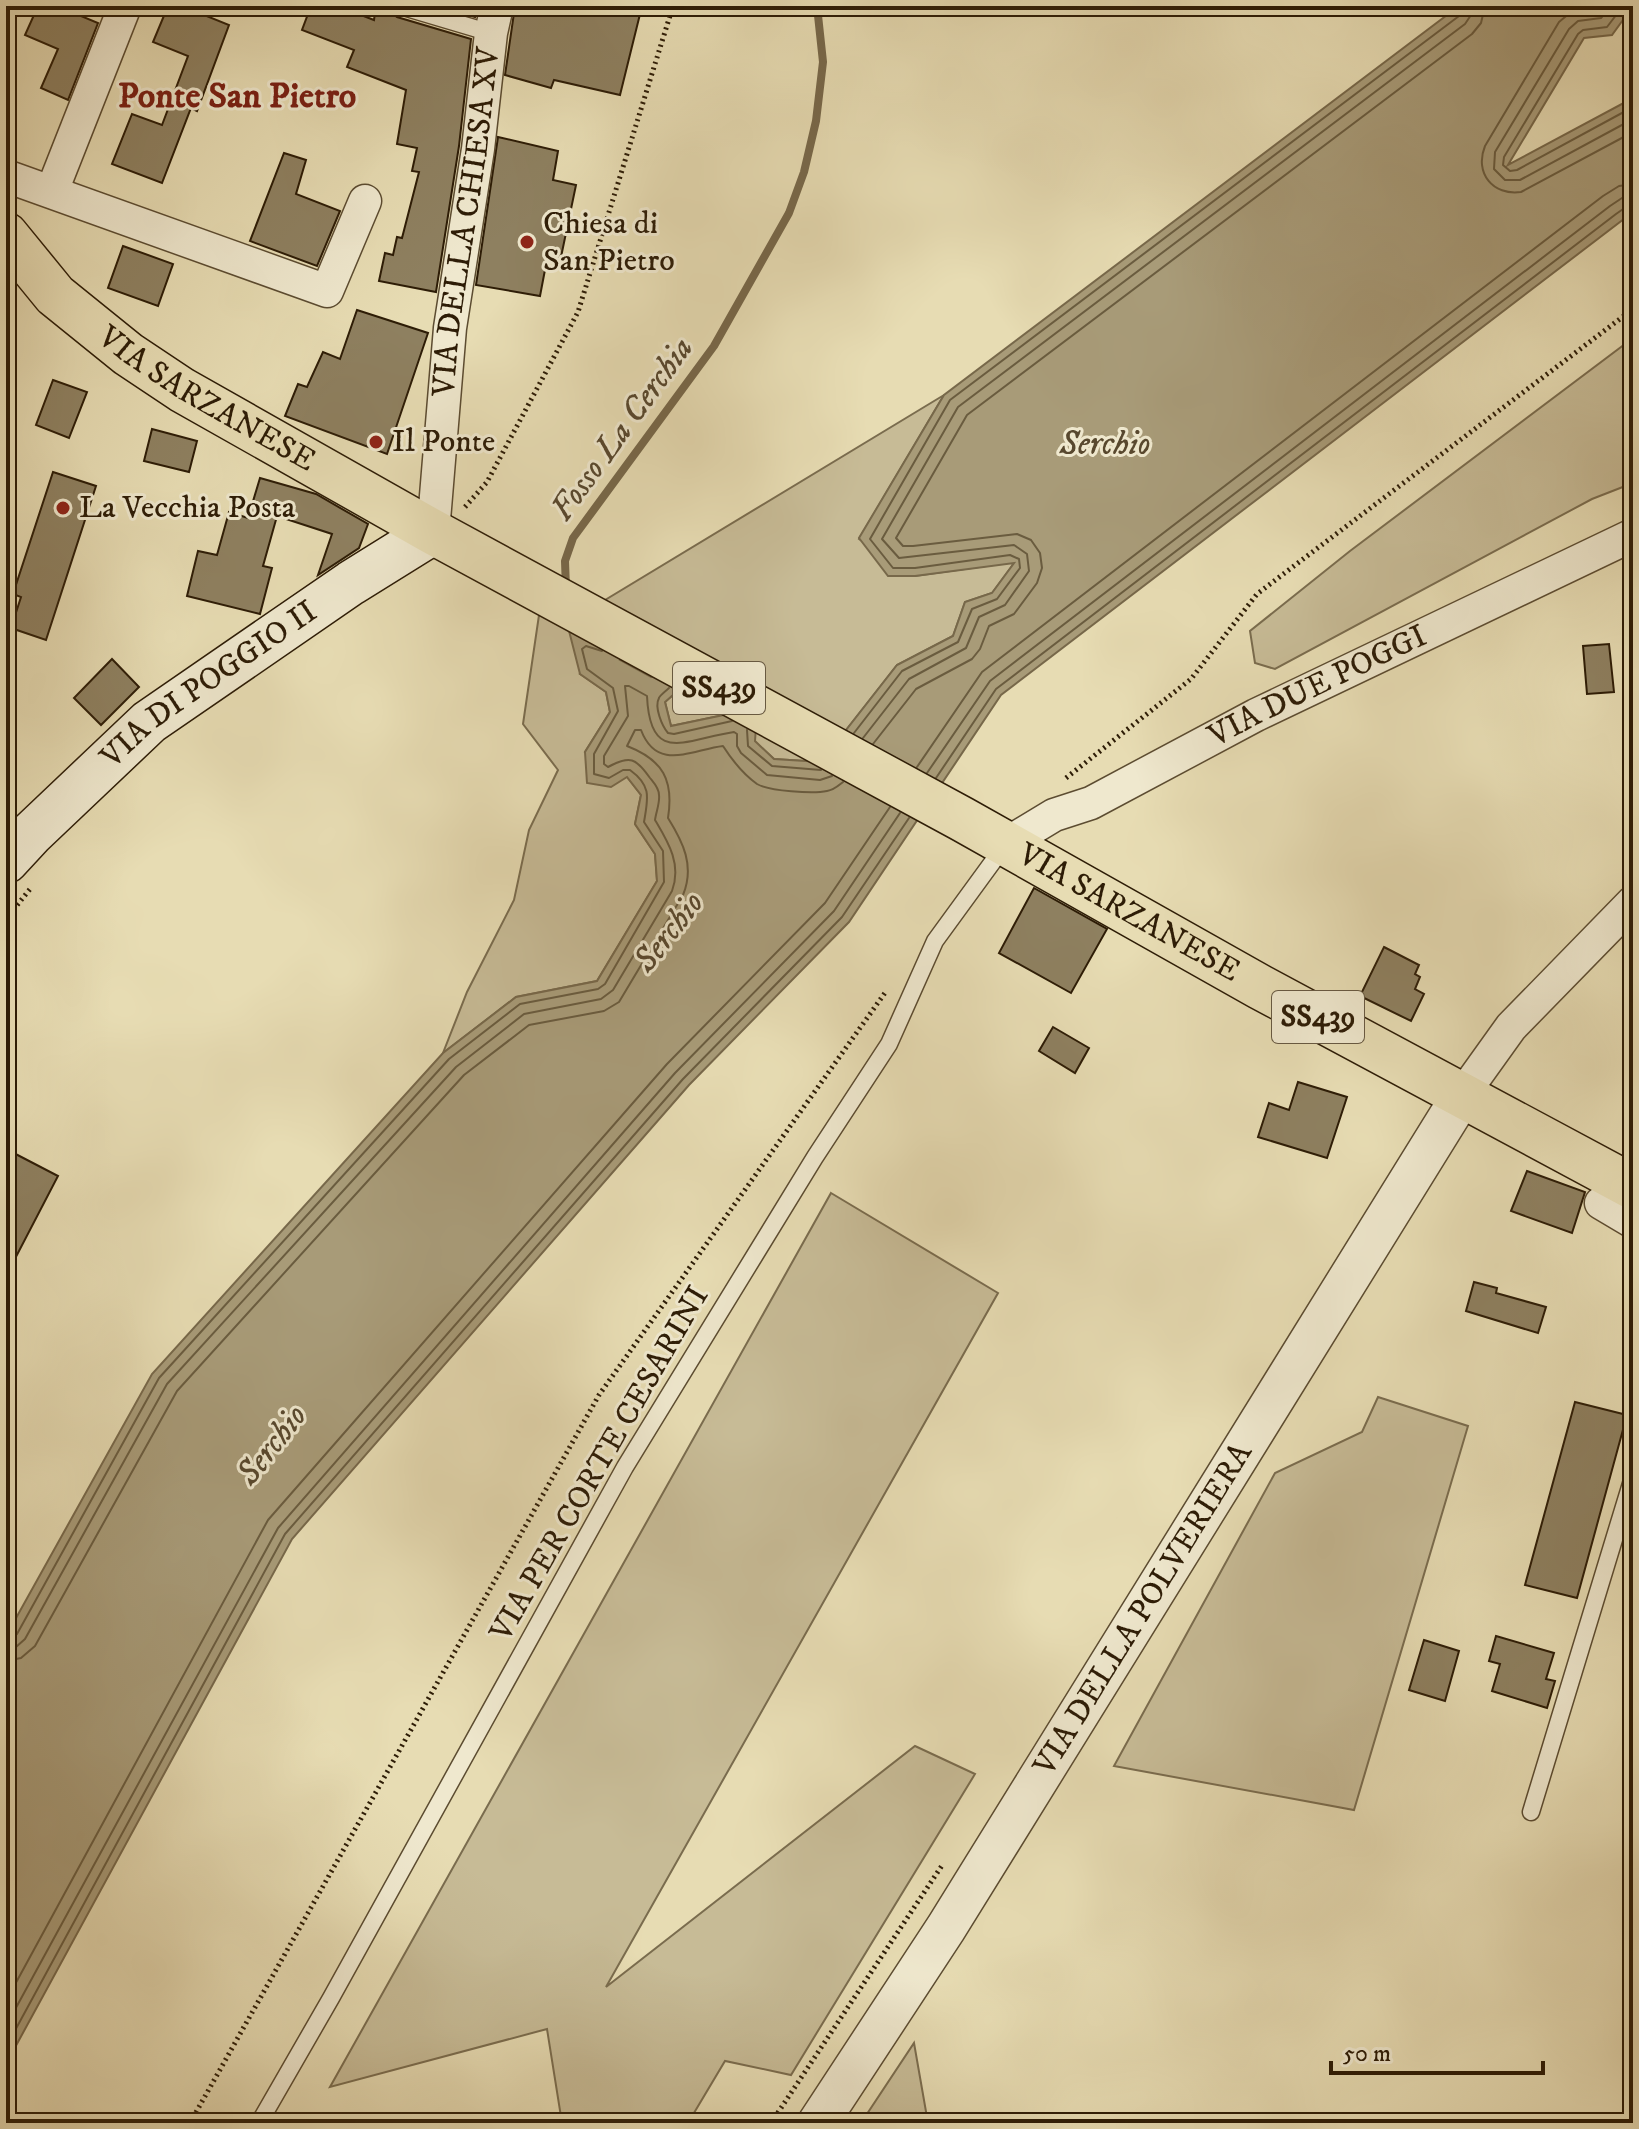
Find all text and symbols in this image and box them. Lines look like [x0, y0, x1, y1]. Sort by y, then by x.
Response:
street label: VIA DELLA CHIESA XV [424, 44, 509, 399]
district label: Ponte San Pietro [118, 74, 356, 119]
place label: Chiesa di San Pietro [543, 204, 675, 281]
marker: Chiesa di San Pietro [518, 233, 536, 251]
street label: VIA SARZANESE [89, 317, 322, 481]
water label: Fosso La Cerchia [541, 329, 703, 529]
place label: Il Ponte [392, 422, 495, 462]
water label: Serchio [1058, 423, 1151, 465]
marker: Il Ponte [367, 433, 385, 451]
place label: La Vecchia Posta [79, 488, 296, 528]
marker: La Vecchia Posta [54, 499, 72, 517]
street label: VIA DI POGGIO II [92, 592, 325, 778]
street label: VIA DUE POGGI [1201, 616, 1433, 757]
road number: SS439 [673, 662, 765, 714]
street label: VIA SARZANESE [1010, 834, 1247, 991]
water label: Serchio [624, 883, 714, 982]
road number: SS439 [1272, 991, 1364, 1043]
street label: VIA PER CORTE CESARINI [481, 1279, 718, 1650]
water label: Serchio [227, 1396, 317, 1495]
street label: VIA DELLA POLVERIERA [1025, 1435, 1262, 1784]
scale bar [1331, 2025, 1543, 2075]
text: 50 m [1343, 2039, 1391, 2069]

